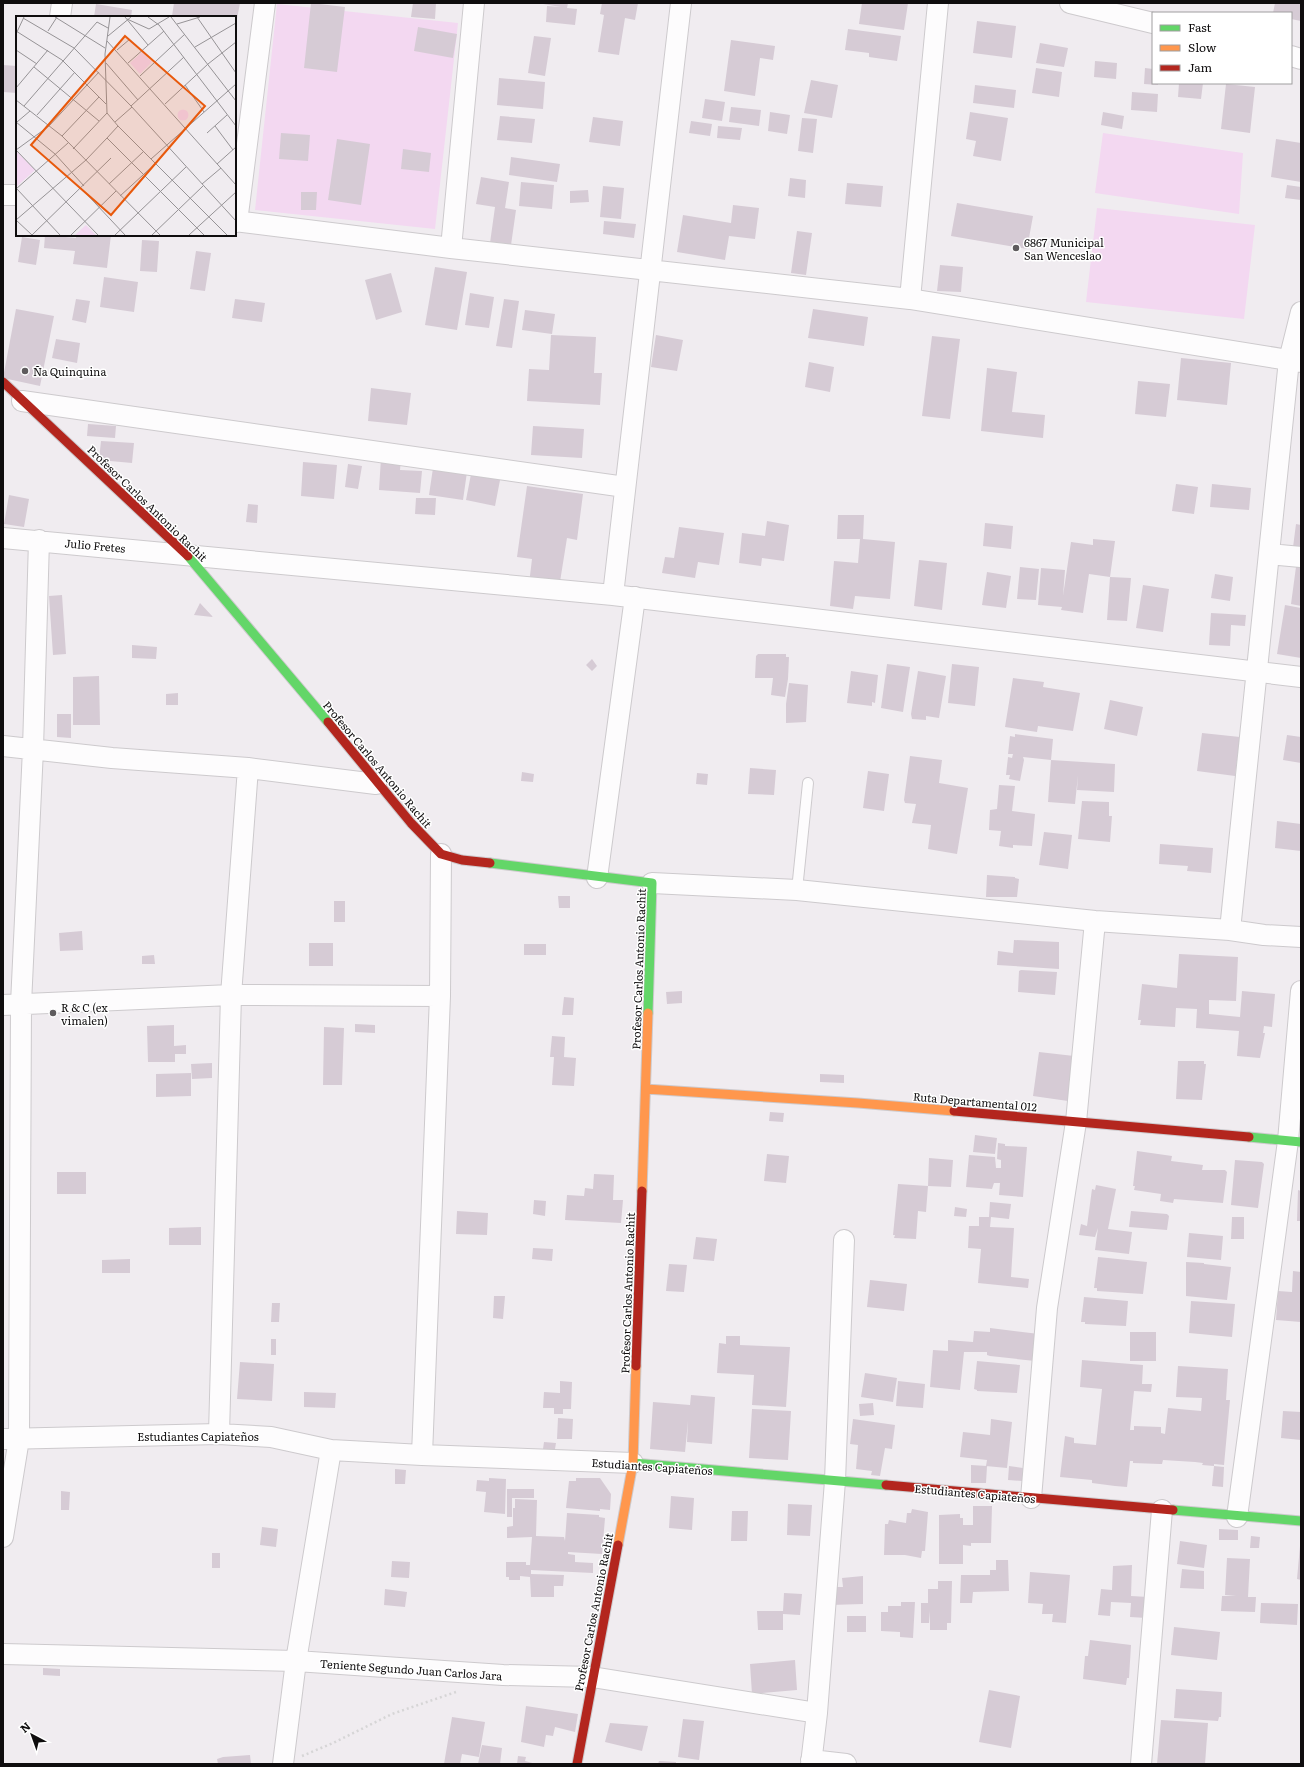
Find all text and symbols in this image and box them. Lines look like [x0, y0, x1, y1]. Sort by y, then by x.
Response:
legend [1152, 12, 1292, 84]
inset map [16, 16, 236, 236]
text: Fast [1188, 18, 1212, 36]
text: Slow [1188, 38, 1217, 56]
text: Jam [1188, 58, 1213, 76]
place label: 6867 Municipal San Wenceslao [1024, 234, 1104, 263]
marker: 6867 Municipal San Wenceslao [1011, 243, 1021, 253]
place label: Ña Quinquina [33, 363, 106, 379]
marker: Ña Quinquina [20, 366, 30, 376]
street label: Profesor Carlos Antonio Rachit [84, 441, 212, 565]
street label: Julio Fretes [64, 534, 126, 556]
street label: Profesor Carlos Antonio Rachit [320, 697, 436, 831]
street label: Profesor Carlos Antonio Rachit [627, 888, 649, 1050]
place label: R & C (ex vimalen) [61, 999, 109, 1028]
marker: R & C (ex vimalen) [48, 1008, 58, 1018]
street label: Ruta Departamental 012 [912, 1088, 1038, 1114]
street label: Profesor Carlos Antonio Rachit [616, 1212, 638, 1374]
street label: Estudiantes Capiateños [137, 1428, 259, 1444]
street label: Estudiantes Capiateños [591, 1454, 713, 1478]
street label: Estudiantes Capiateños [914, 1480, 1036, 1506]
street label: Profesor Carlos Antonio Rachit [570, 1531, 616, 1693]
street label: Teniente Segundo Juan Carlos Jara [319, 1655, 503, 1683]
north arrow [12, 1715, 52, 1755]
text: N [16, 1718, 34, 1736]

